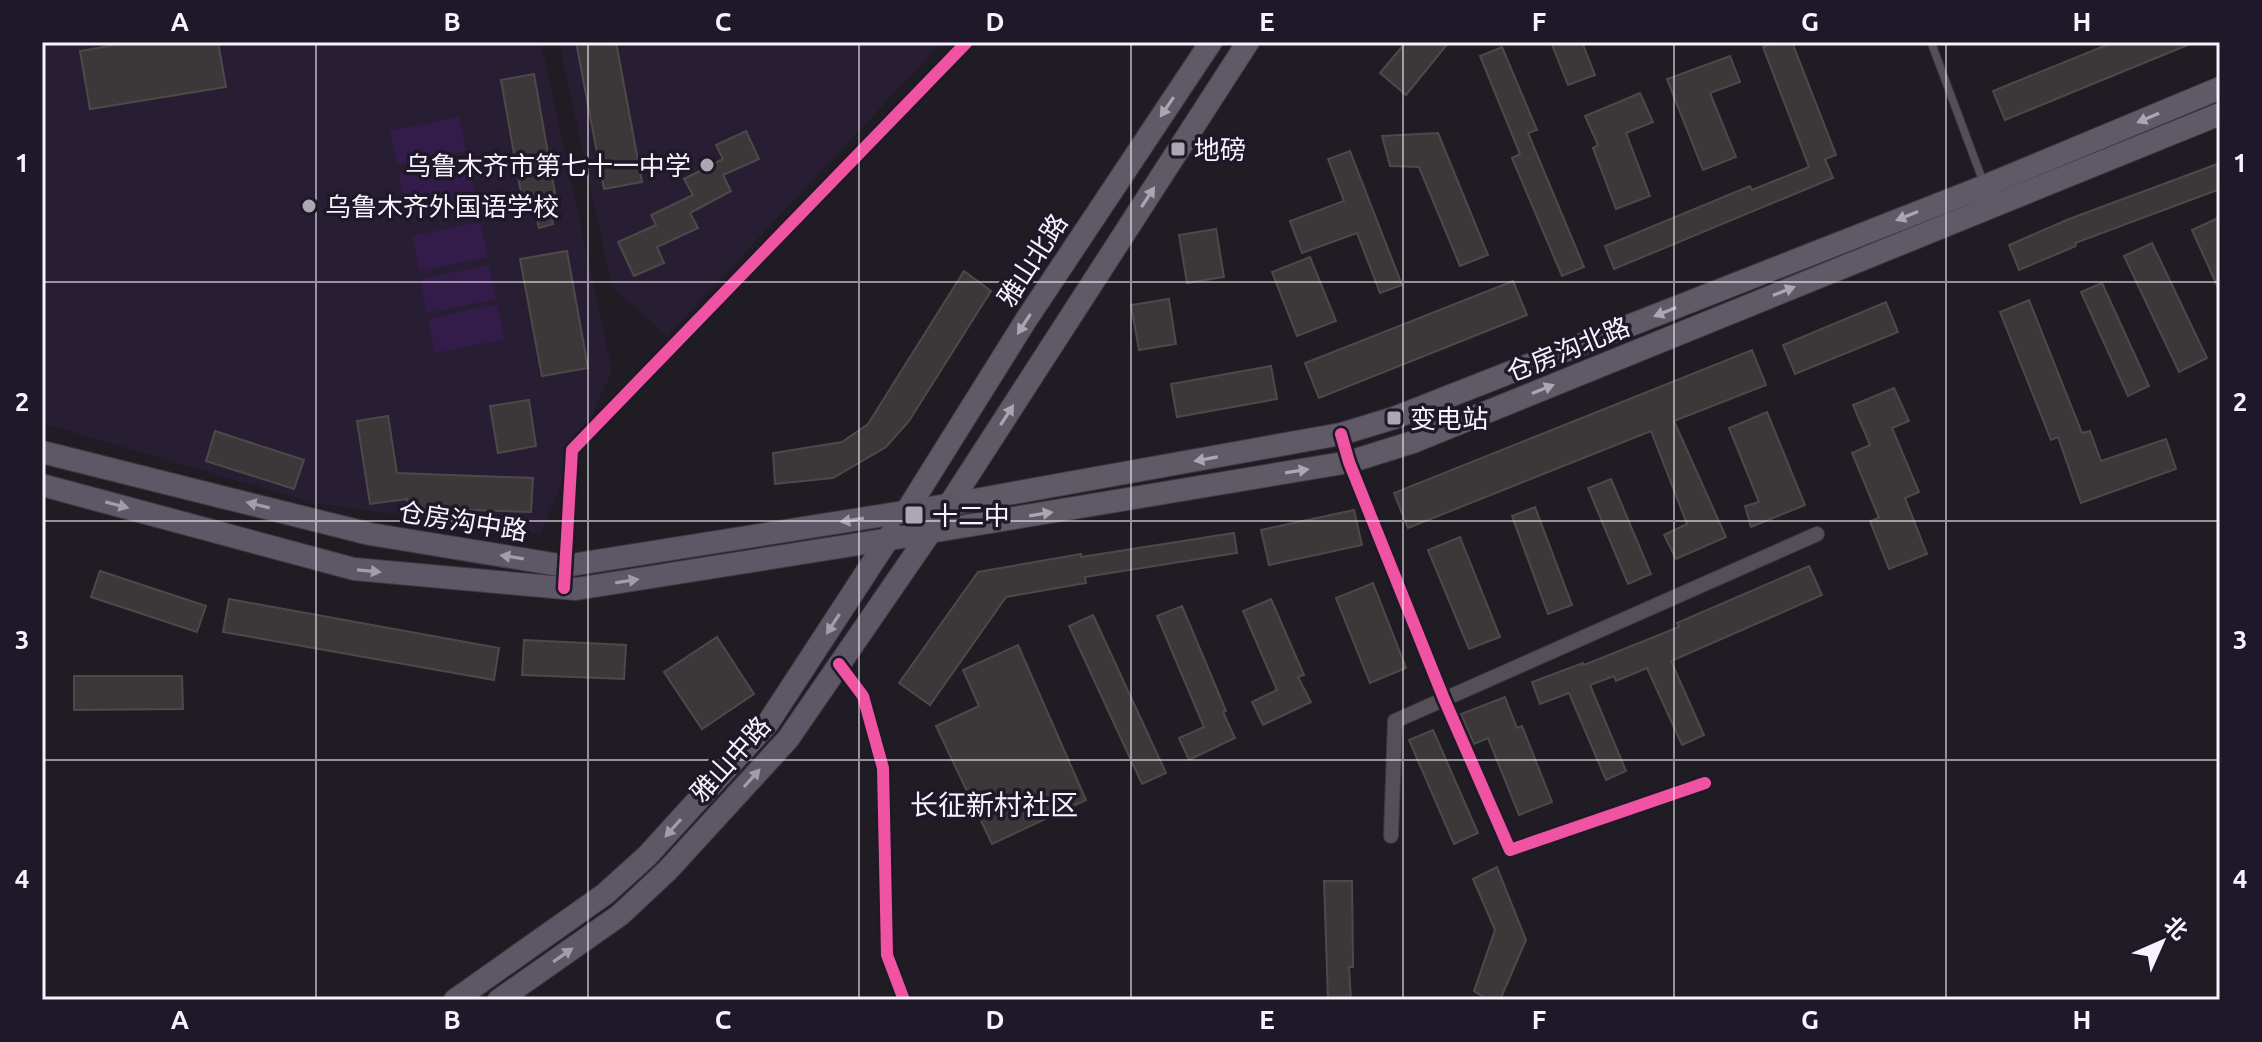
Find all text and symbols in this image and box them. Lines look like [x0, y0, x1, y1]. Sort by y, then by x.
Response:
text: A [171, 7, 190, 36]
text: B [443, 7, 461, 36]
text: C [715, 7, 732, 36]
text: D [986, 7, 1004, 36]
text: E [1259, 7, 1275, 36]
text: F [1532, 7, 1546, 36]
text: G [1801, 7, 1819, 36]
text: H [2073, 7, 2091, 36]
one-way arrow [1160, 96, 1175, 117]
one-way arrow [2136, 112, 2160, 125]
place label: 地磅 [1194, 135, 1246, 164]
marker: 地磅 [1169, 140, 1187, 158]
text: 1 [15, 148, 29, 177]
text: 1 [2233, 148, 2247, 177]
place label: 乌鲁木齐市第七十一中学 [405, 151, 691, 180]
marker: 乌鲁木齐市第七十一中学 [698, 156, 716, 174]
one-way arrow [1140, 186, 1154, 208]
place label: 乌鲁木齐外国语学校 [325, 192, 559, 221]
marker: 乌鲁木齐外国语学校 [300, 197, 318, 215]
street label: 雅山北路 [992, 208, 1072, 312]
one-way arrow [1895, 210, 1919, 223]
one-way arrow [1772, 284, 1796, 297]
one-way arrow [1653, 305, 1677, 318]
street label: 仓房沟北路 [1502, 311, 1634, 387]
one-way arrow [1016, 313, 1031, 334]
one-way arrow [1531, 382, 1555, 395]
text: 2 [15, 387, 29, 416]
text: 2 [2233, 387, 2247, 416]
place label: 变电站 [1410, 404, 1488, 433]
one-way arrow [999, 405, 1014, 426]
marker: 变电站 [1385, 409, 1403, 427]
one-way arrow [1193, 453, 1218, 465]
one-way arrow [1285, 464, 1310, 477]
street label: 仓房沟中路 [397, 497, 529, 545]
one-way arrow [106, 499, 130, 512]
one-way arrow [245, 499, 270, 511]
place label: 十二中 [932, 501, 1010, 530]
marker: 十二中 [903, 504, 925, 526]
one-way arrow [1029, 507, 1054, 519]
one-way arrow [839, 515, 864, 527]
one-way arrow [500, 550, 525, 563]
one-way arrow [357, 564, 382, 577]
one-way arrow [615, 574, 640, 587]
one-way arrow [826, 613, 840, 635]
text: 3 [15, 625, 29, 654]
text: 3 [2233, 625, 2247, 654]
street label: 雅山中路 [684, 711, 776, 807]
one-way arrow [743, 769, 760, 789]
district label: 长征新村社区 [910, 789, 1078, 820]
one-way arrow [664, 818, 682, 837]
text: 4 [15, 864, 29, 893]
text: 4 [2233, 864, 2247, 893]
north arrow [2122, 902, 2202, 982]
text: 北 [2160, 911, 2193, 944]
one-way arrow [552, 948, 573, 963]
text: A [171, 1005, 190, 1034]
text: B [443, 1005, 461, 1034]
text: C [715, 1005, 732, 1034]
text: D [986, 1005, 1004, 1034]
text: E [1259, 1005, 1275, 1034]
text: F [1532, 1005, 1546, 1034]
text: G [1801, 1005, 1819, 1034]
text: H [2073, 1005, 2091, 1034]

